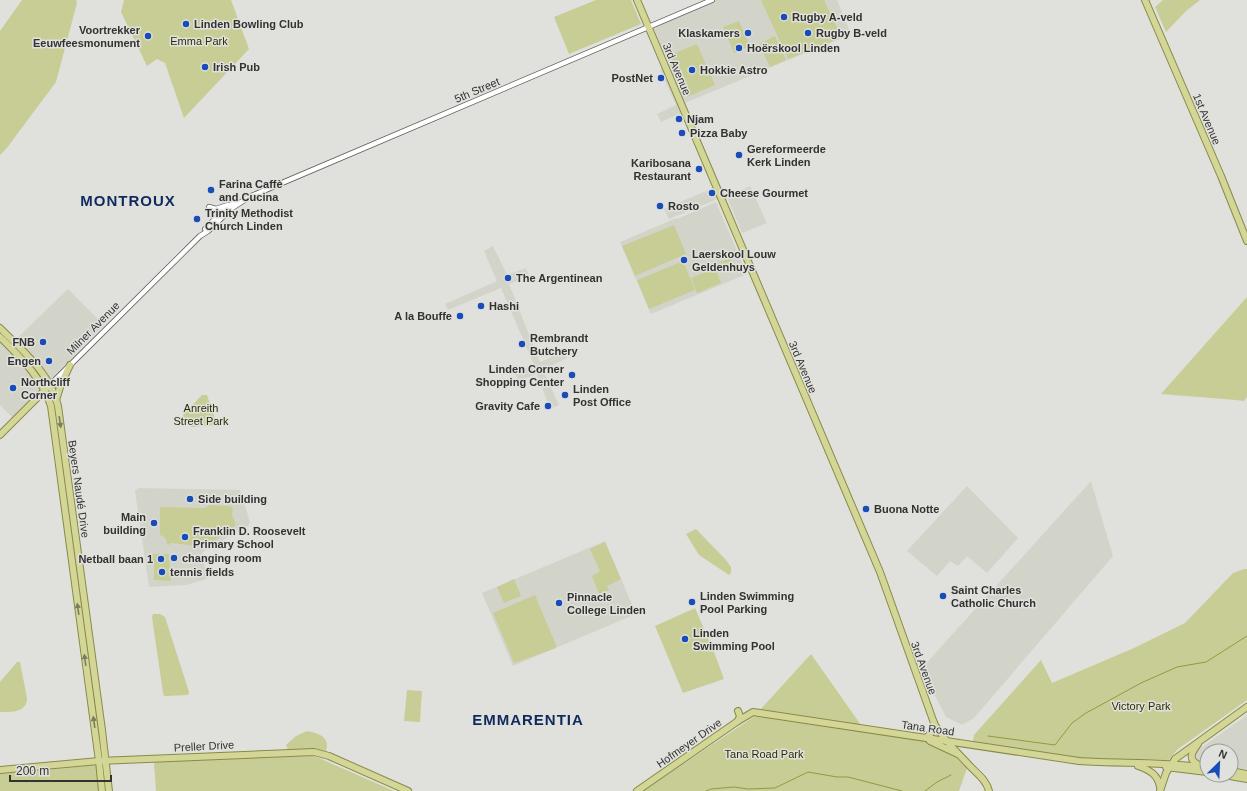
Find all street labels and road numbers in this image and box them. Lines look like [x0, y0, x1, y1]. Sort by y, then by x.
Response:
street label: 3rd Avenue [661, 41, 693, 97]
street label: 5th Street [453, 75, 501, 105]
street label: 1st Avenue [1191, 92, 1223, 146]
street label: Milner Avenue [64, 299, 122, 357]
street label: 3rd Avenue [787, 339, 819, 395]
street label: Beyers Naudé Drive [66, 439, 92, 539]
street label: 3rd Avenue [909, 640, 939, 696]
street label: Hofmeyer Drive [654, 716, 724, 770]
street label: Tana Road [901, 718, 955, 738]
street label: Preller Drive [173, 738, 235, 754]

